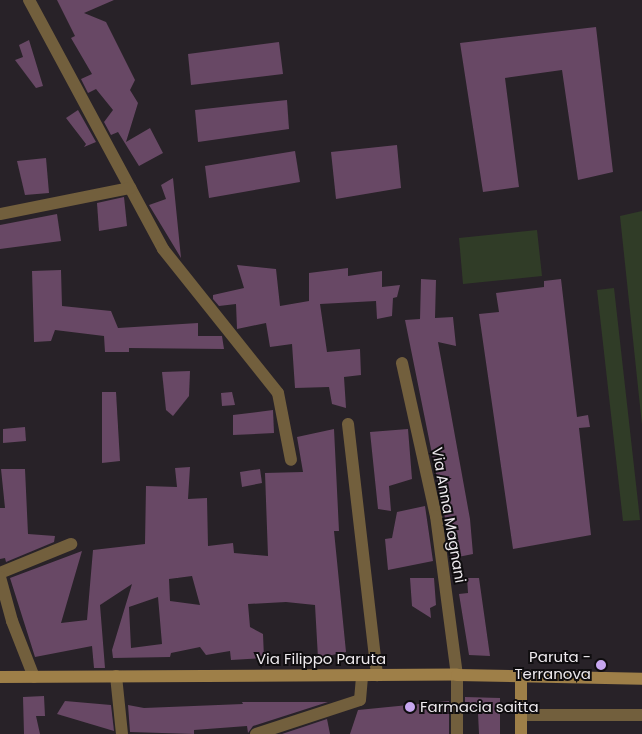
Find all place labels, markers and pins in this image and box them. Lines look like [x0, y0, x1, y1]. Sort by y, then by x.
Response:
place label: Paruta - Terranova [515, 647, 591, 682]
marker: Paruta - Terranova [595, 659, 607, 671]
place label: Farmacia saitta [420, 698, 539, 716]
marker: Farmacia saitta [404, 701, 416, 713]

